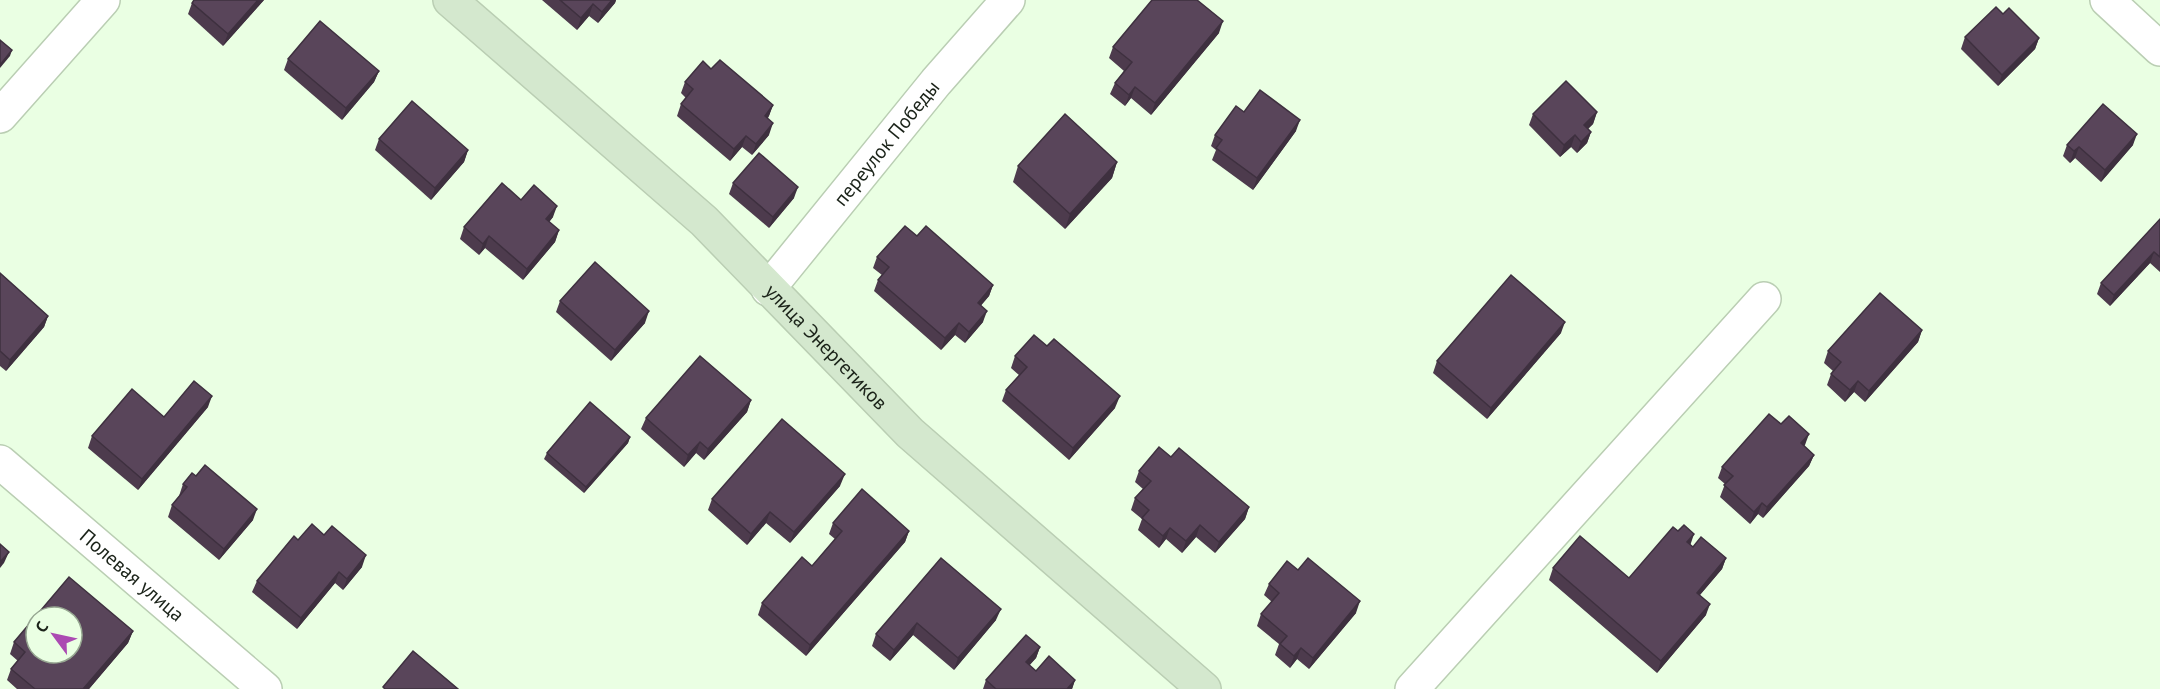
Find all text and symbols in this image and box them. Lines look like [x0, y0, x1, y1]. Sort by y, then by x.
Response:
street label: переулок Победы [828, 75, 945, 211]
street label: улица Энергетиков [759, 278, 893, 415]
street label: Полевая улица [74, 523, 190, 627]
north arrow [24, 605, 84, 665]
text: С [31, 618, 52, 636]

